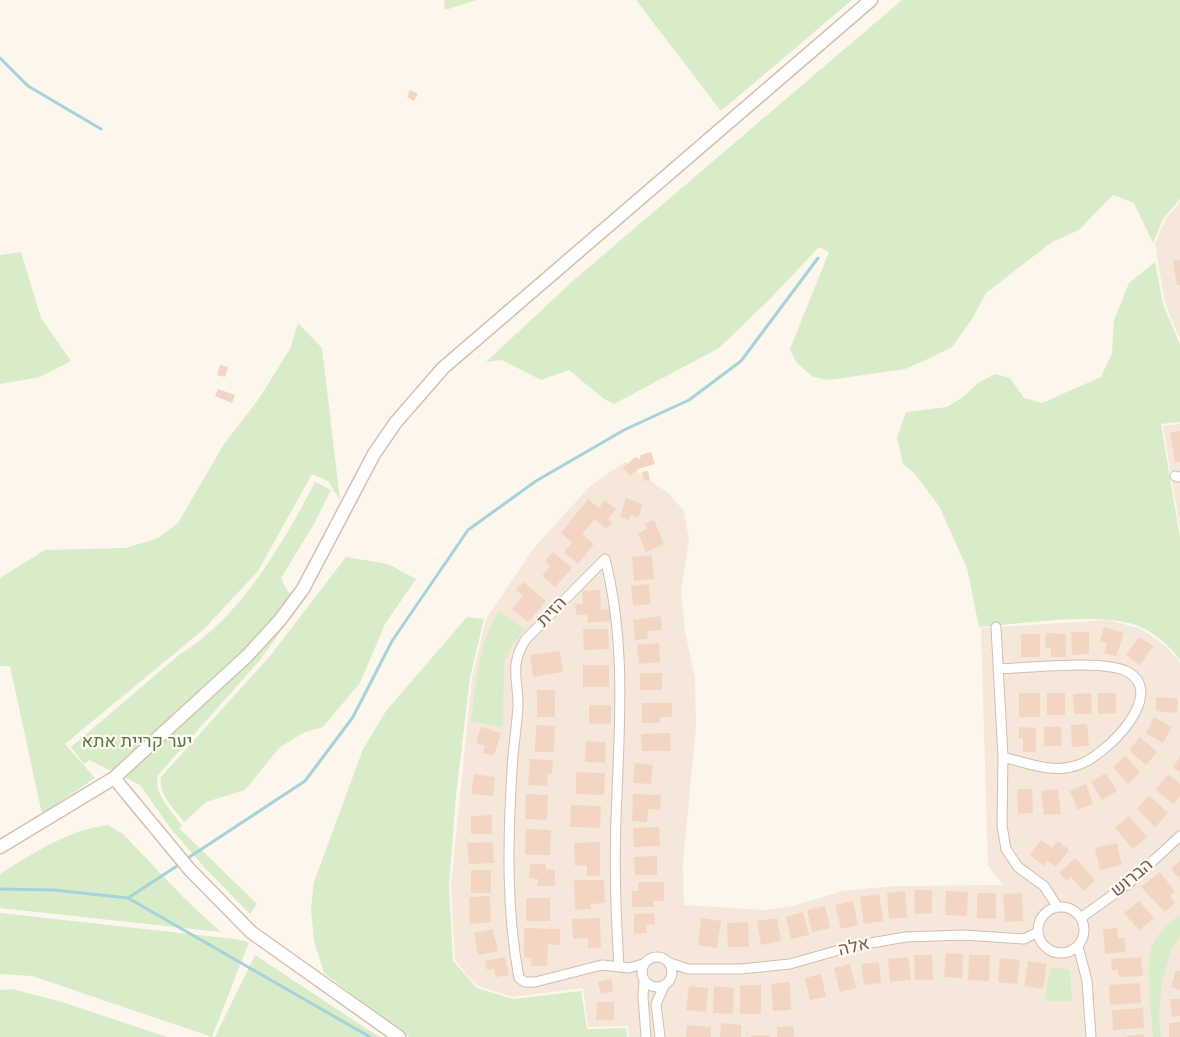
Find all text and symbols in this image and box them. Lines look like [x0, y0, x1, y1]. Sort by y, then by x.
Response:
street label: הזית [533, 592, 571, 632]
park label: יער קריית אתא [82, 731, 192, 753]
street label: הברוש [1106, 854, 1158, 902]
street label: אלה [836, 933, 872, 961]

